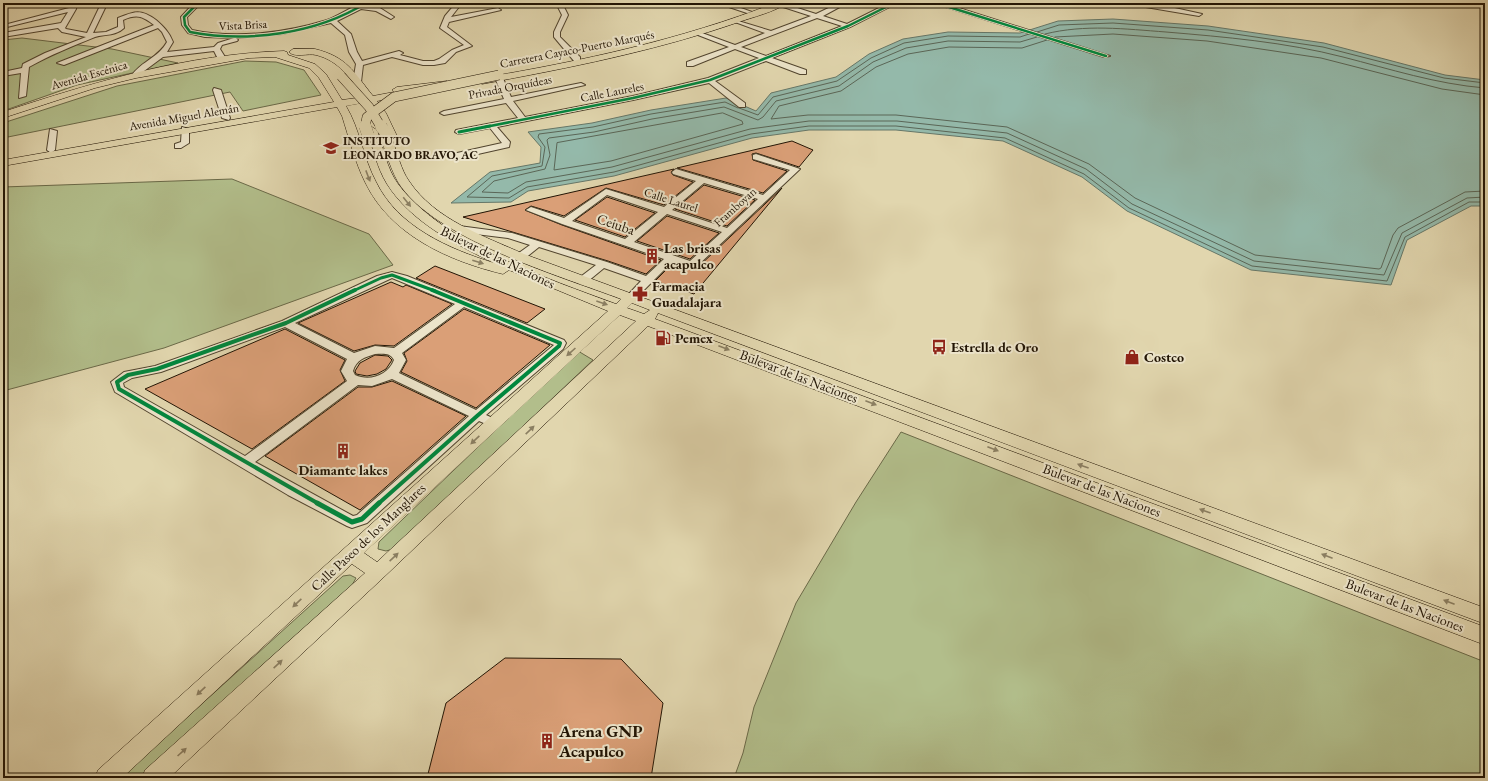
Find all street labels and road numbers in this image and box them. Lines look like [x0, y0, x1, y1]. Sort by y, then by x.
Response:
street label: Vista Brisa [218, 16, 268, 34]
street label: Carretera Cayaco-Puerto Marqués [498, 26, 656, 72]
street label: Avenida Escénica [48, 56, 129, 94]
street label: Privada Orquídeas [467, 71, 553, 103]
street label: Calle Laureles [579, 78, 645, 106]
street label: Avenida Miguel Alemán [127, 99, 241, 135]
street label: Framboyan [710, 183, 760, 230]
street label: Calle Laurel [642, 184, 700, 216]
street label: Ceiuba [595, 209, 638, 239]
street label: Bulevar de las Naciones [438, 221, 559, 293]
street label: Bulevar de las Naciones [737, 345, 861, 407]
street label: Bulevar de las Naciones [1040, 459, 1164, 521]
street label: Calle Paseo de los Manglares [307, 479, 430, 595]
street label: Bulevar de las Naciones [1343, 574, 1467, 636]

